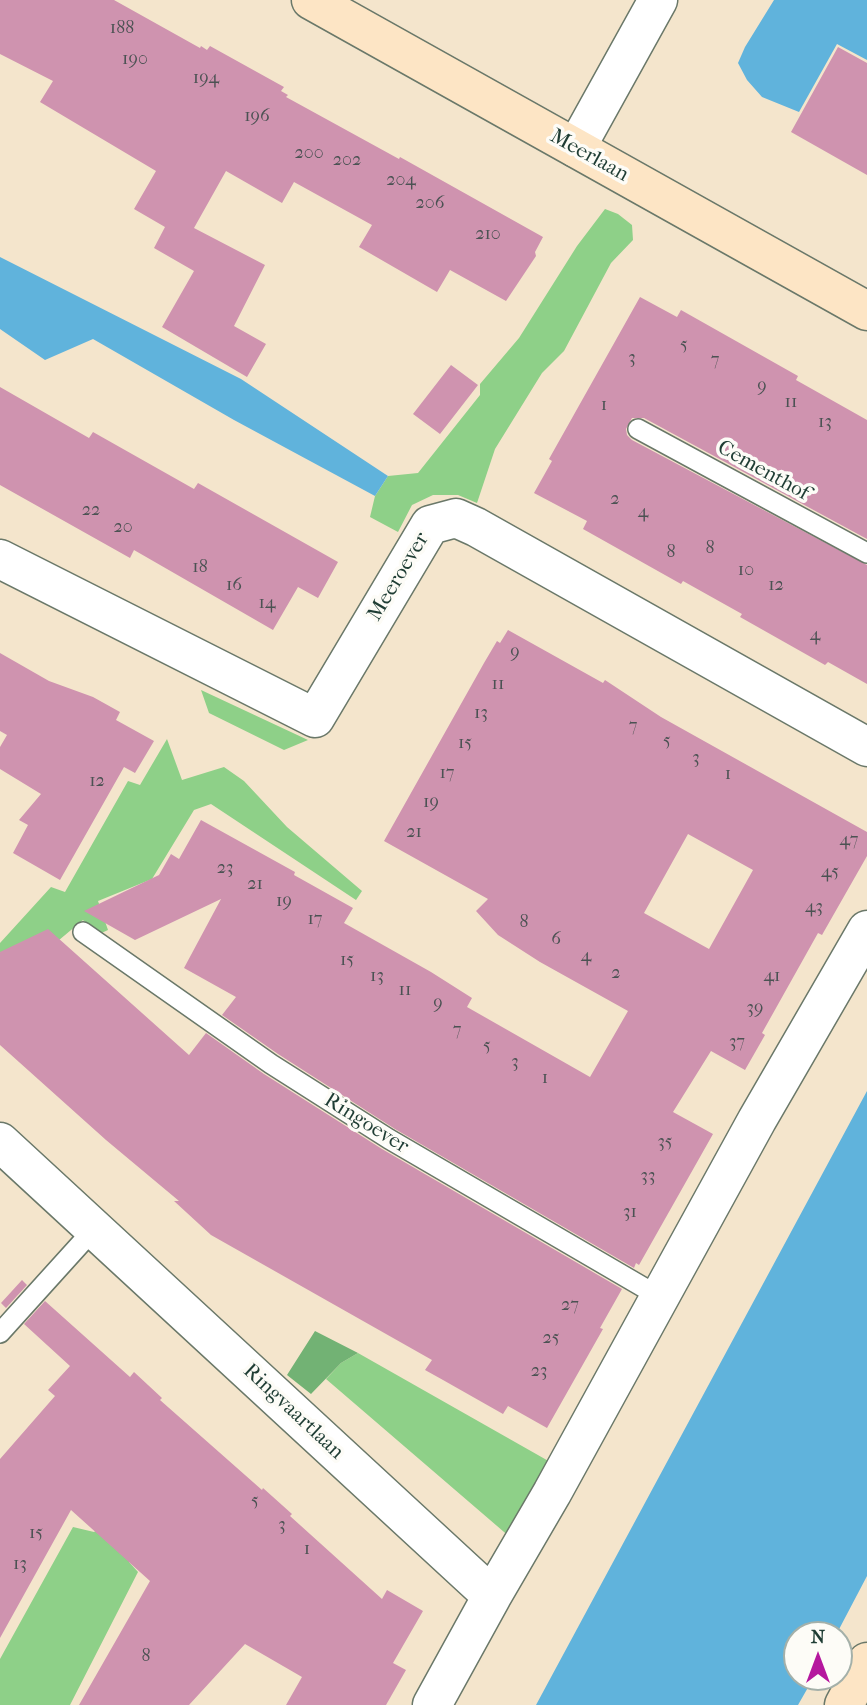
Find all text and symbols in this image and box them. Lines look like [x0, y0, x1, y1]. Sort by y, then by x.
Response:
house number: 188 [110, 18, 134, 40]
house number: 190 [122, 49, 148, 71]
house number: 194 [193, 68, 219, 90]
house number: 196 [244, 106, 270, 128]
street label: Meerlaan [545, 124, 633, 188]
house number: 200 [294, 143, 324, 165]
house number: 202 [333, 150, 361, 172]
house number: 204 [386, 170, 416, 192]
house number: 206 [416, 193, 444, 215]
house number: 210 [475, 224, 501, 246]
house number: 5 [680, 335, 688, 357]
house number: 3 [628, 348, 636, 370]
house number: 7 [711, 350, 719, 372]
house number: 9 [757, 376, 767, 398]
house number: 11 [785, 392, 797, 414]
house number: 1 [601, 395, 607, 417]
house number: 13 [818, 412, 832, 434]
street label: Cementhof [713, 436, 813, 506]
house number: 2 [610, 489, 620, 511]
house number: 22 [82, 500, 100, 522]
house number: 4 [638, 502, 648, 524]
house number: 20 [113, 517, 133, 539]
street label: Meeroever [363, 528, 435, 626]
house number: 8 [705, 538, 715, 560]
house number: 8 [666, 542, 676, 564]
house number: 18 [192, 557, 208, 579]
house number: 10 [738, 560, 754, 582]
house number: 16 [226, 575, 242, 597]
house number: 12 [768, 575, 784, 597]
house number: 14 [258, 593, 276, 615]
house number: 4 [810, 625, 820, 647]
house number: 9 [510, 642, 520, 664]
house number: 11 [492, 674, 504, 696]
house number: 13 [474, 703, 488, 725]
house number: 7 [629, 716, 637, 738]
house number: 5 [663, 731, 671, 753]
house number: 15 [458, 733, 472, 755]
house number: 3 [692, 748, 700, 770]
house number: 17 [439, 763, 455, 785]
house number: 1 [725, 764, 731, 786]
house number: 12 [89, 771, 105, 793]
house number: 19 [423, 792, 439, 814]
house number: 21 [406, 822, 422, 844]
house number: 47 [840, 830, 858, 852]
house number: 23 [217, 858, 233, 880]
house number: 45 [821, 862, 839, 884]
house number: 21 [247, 874, 263, 896]
house number: 19 [276, 891, 292, 913]
house number: 43 [805, 897, 823, 919]
house number: 17 [307, 909, 323, 931]
house number: 8 [519, 912, 529, 934]
house number: 6 [551, 929, 561, 951]
house number: 4 [581, 946, 591, 968]
house number: 15 [340, 950, 354, 972]
house number: 2 [611, 963, 621, 985]
house number: 13 [370, 966, 384, 988]
house number: 41 [763, 966, 781, 988]
house number: 11 [399, 980, 411, 1002]
house number: 9 [433, 993, 443, 1015]
house number: 39 [747, 998, 763, 1020]
house number: 7 [453, 1020, 461, 1042]
house number: 37 [729, 1032, 745, 1054]
house number: 5 [483, 1036, 491, 1058]
house number: 3 [511, 1052, 519, 1074]
house number: 1 [542, 1068, 548, 1090]
street label: Ringoever [319, 1088, 413, 1160]
house number: 35 [657, 1132, 673, 1154]
house number: 33 [641, 1166, 655, 1188]
house number: 31 [623, 1202, 637, 1224]
house number: 27 [561, 1295, 579, 1317]
house number: 25 [542, 1328, 560, 1350]
street label: Ringvaartlaan [237, 1359, 349, 1465]
house number: 23 [531, 1361, 547, 1383]
house number: 5 [251, 1491, 259, 1513]
house number: 3 [278, 1515, 286, 1537]
house number: 15 [29, 1523, 43, 1545]
house number: 1 [304, 1539, 310, 1561]
house number: 13 [13, 1554, 27, 1576]
north arrow [783, 1621, 853, 1691]
text: N [811, 1626, 825, 1648]
house number: 8 [141, 1646, 151, 1668]

